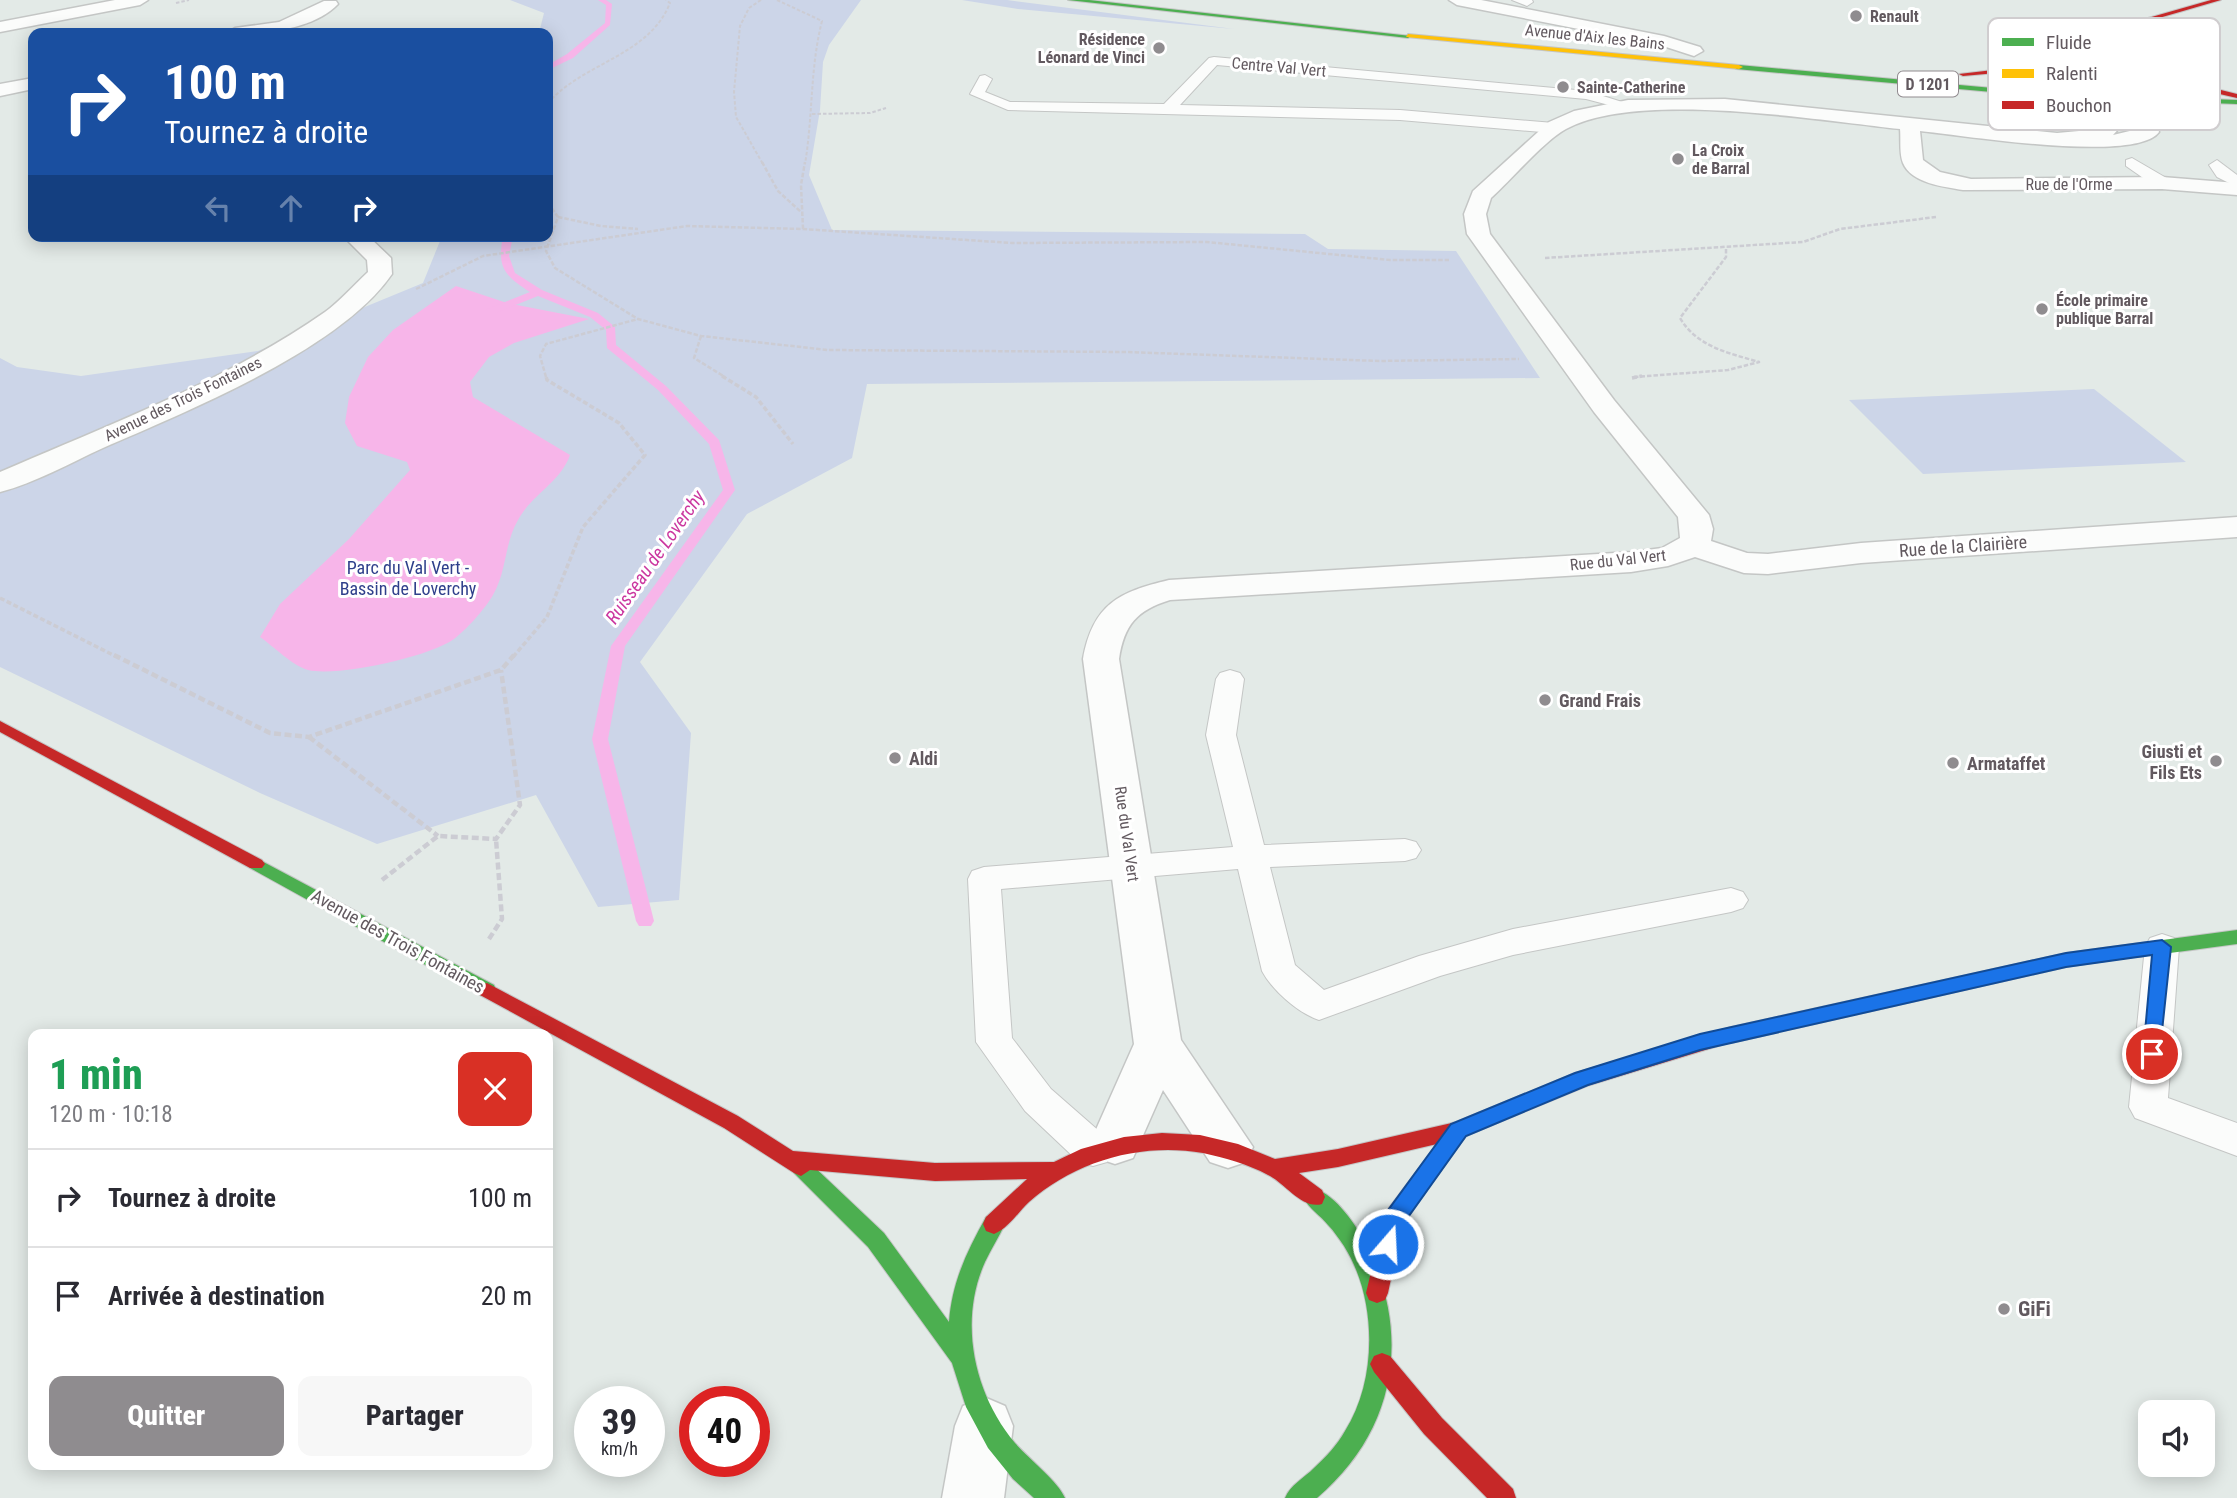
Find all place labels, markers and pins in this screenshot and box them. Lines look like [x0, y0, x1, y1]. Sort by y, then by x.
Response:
place label: Renault [1870, 7, 1919, 26]
marker: Renault [1848, 8, 1864, 24]
place label: Résidence Léonard de Vinci [1038, 30, 1145, 67]
marker: Résidence Léonard de Vinci [1151, 40, 1167, 56]
place label: Sainte-Catherine [1577, 78, 1686, 97]
marker: Sainte-Catherine [1555, 79, 1571, 95]
place label: La Croix de Barral [1692, 141, 1750, 178]
marker: La Croix de Barral [1670, 151, 1686, 167]
place label: École primaire publique Barral [2056, 291, 2153, 328]
marker: École primaire publique Barral [2034, 301, 2050, 317]
place label: Grand Frais [1559, 690, 1641, 711]
marker: Grand Frais [1537, 692, 1553, 708]
place label: Giusti et Fils Ets [2142, 741, 2202, 783]
place label: Aldi [909, 748, 938, 769]
marker: Aldi [887, 750, 903, 766]
place label: Armataffet [1967, 753, 2046, 774]
marker: Giusti et Fils Ets [2208, 753, 2224, 769]
marker: Armataffet [1945, 755, 1961, 771]
pin [2122, 1024, 2182, 1084]
place label: GiFi [2018, 1297, 2051, 1321]
marker: GiFi [1996, 1301, 2012, 1317]

